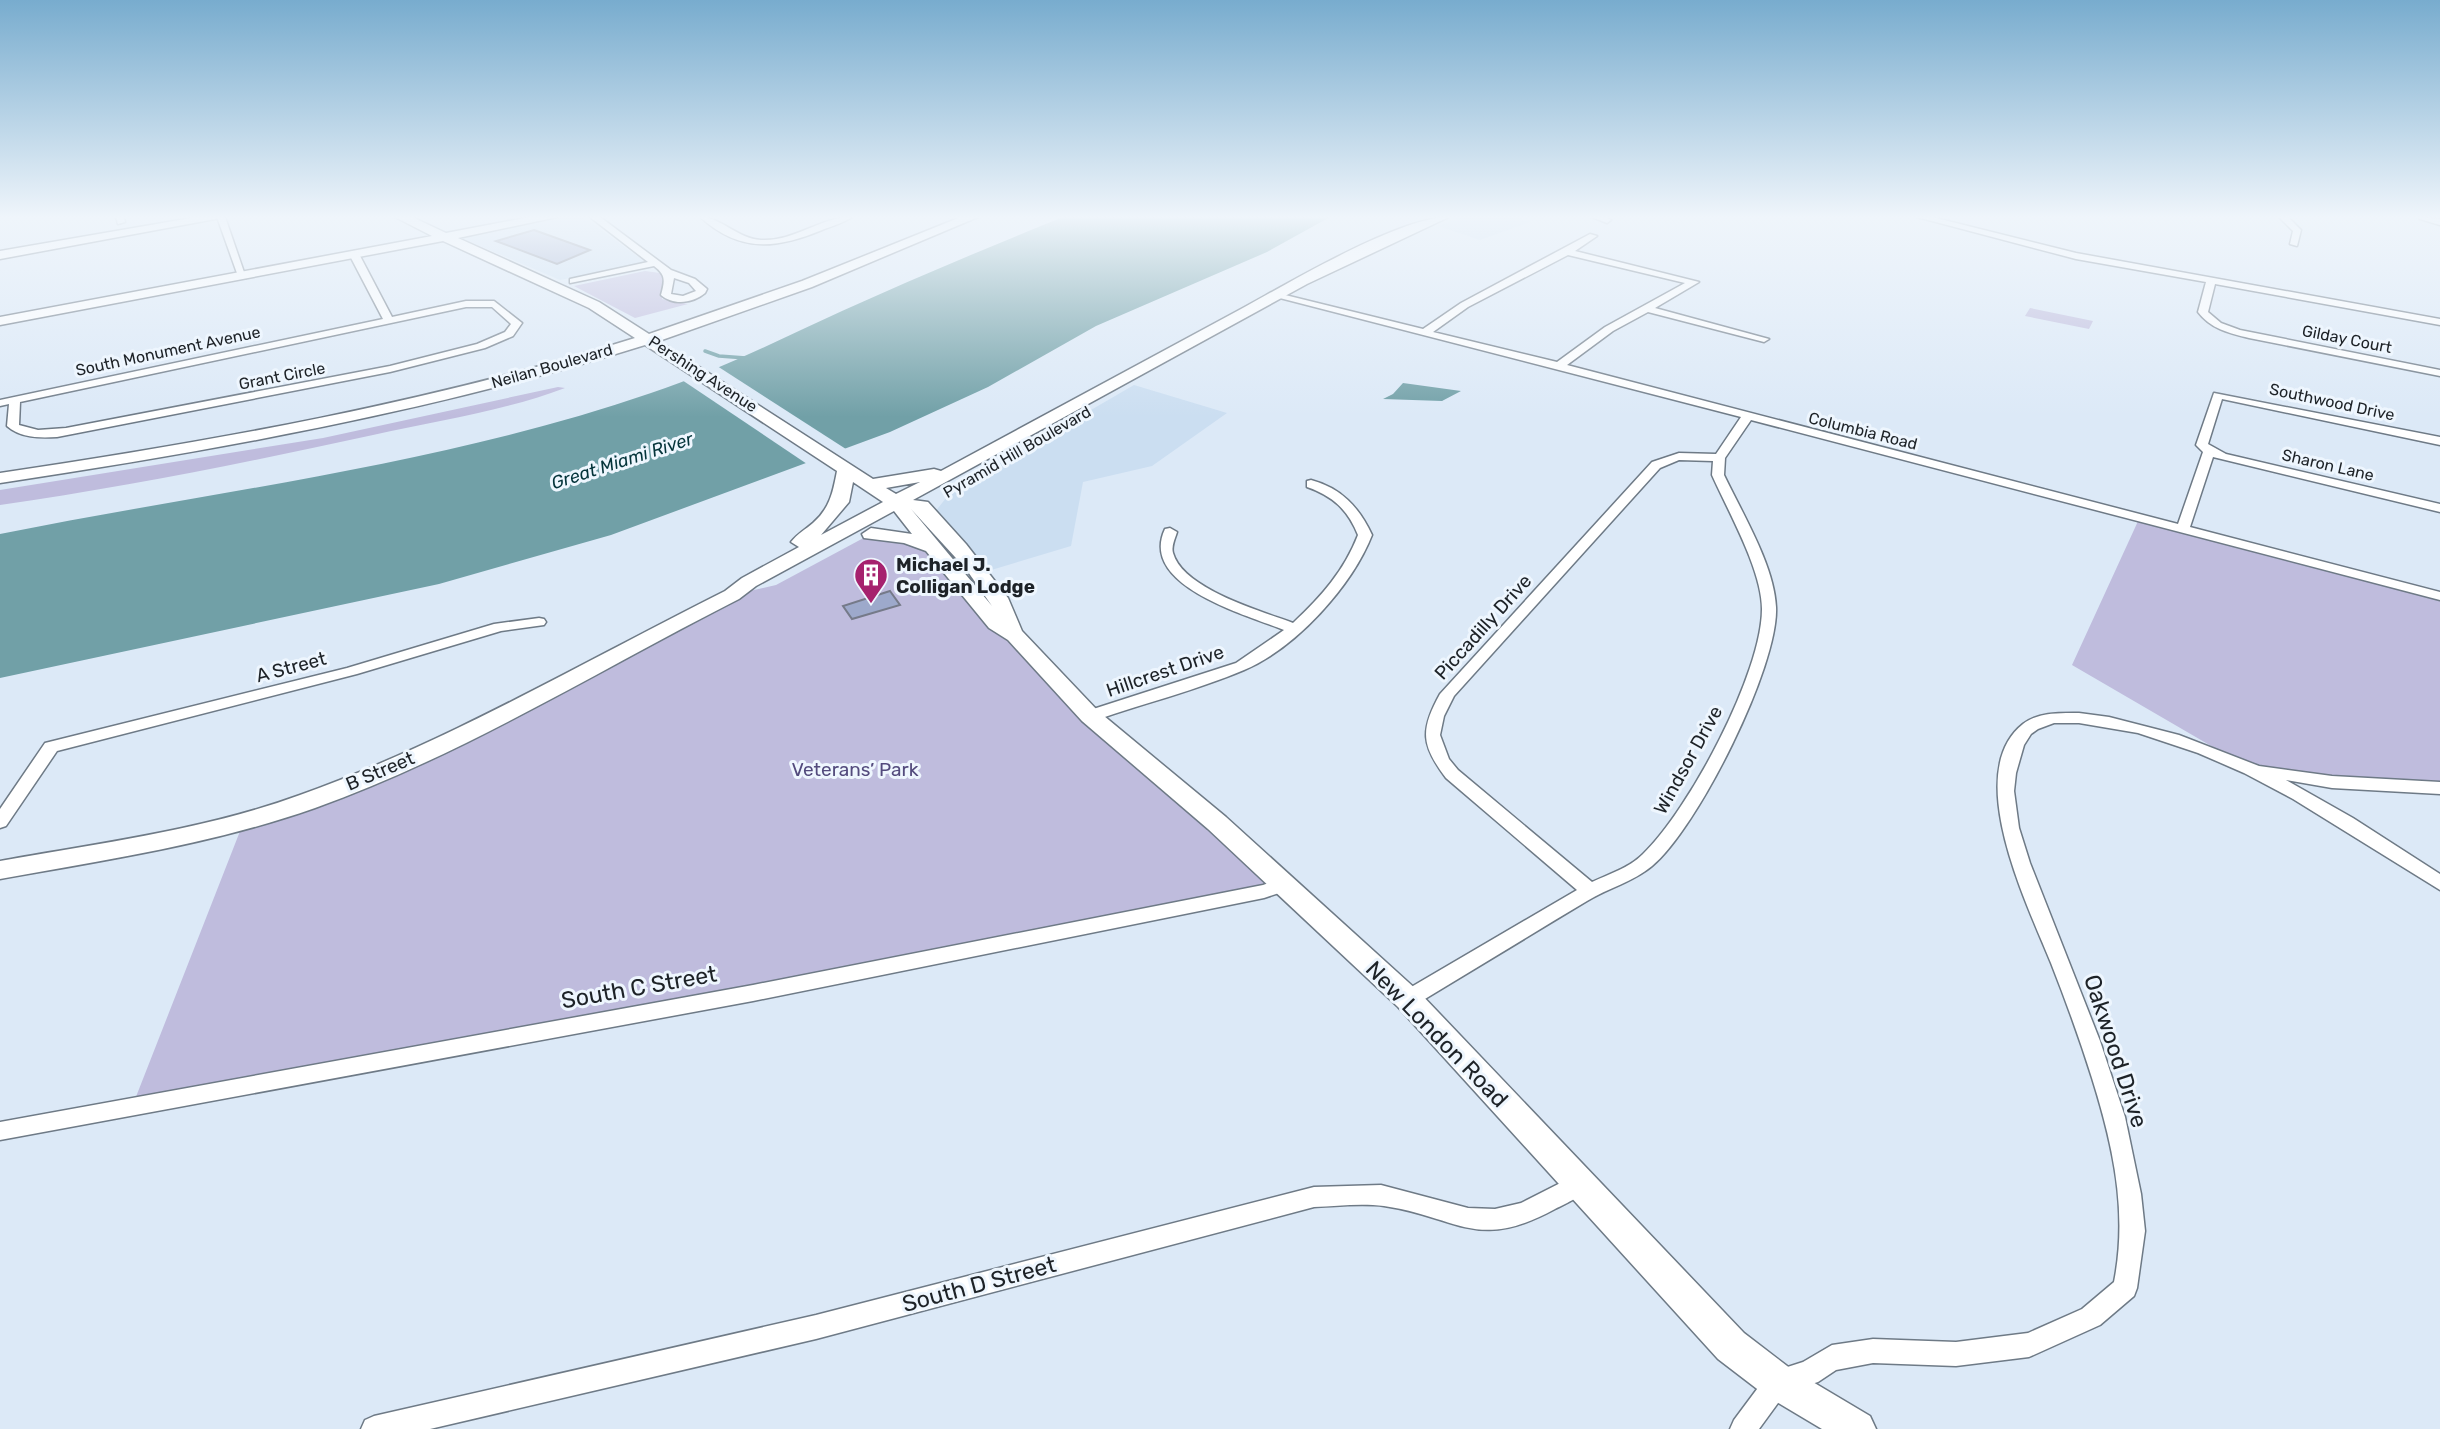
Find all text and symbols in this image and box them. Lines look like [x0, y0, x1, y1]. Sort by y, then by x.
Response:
street label: Gilday Court [2301, 321, 2393, 357]
street label: South Monument Avenue [74, 322, 262, 380]
street label: Pershing Avenue [645, 332, 761, 416]
street label: Neilan Boulevard [489, 340, 615, 392]
street label: Grant Circle [237, 358, 327, 394]
street label: Southwood Drive [2268, 379, 2396, 425]
street label: Pyramid Hill Boulevard [940, 402, 1094, 502]
street label: Columbia Road [1807, 408, 1919, 454]
water label: Great Miami River [548, 427, 697, 494]
street label: Sharon Lane [2280, 445, 2376, 485]
place label: Michael J. Colligan Lodge [896, 553, 1035, 598]
building icon: Michael J. Colligan Lodge [852, 556, 890, 605]
street label: Piccadilly Drive [1430, 570, 1536, 684]
street label: Hillcrest Drive [1103, 640, 1227, 702]
street label: A Street [253, 646, 329, 687]
street label: Windsor Drive [1649, 702, 1727, 818]
street label: B Street [342, 746, 418, 796]
park label: Veterans’ Park [792, 758, 919, 781]
street label: New London Road [1360, 955, 1514, 1113]
street label: South C Street [559, 960, 719, 1014]
street label: Oakwood Drive [2078, 971, 2154, 1131]
street label: South D Street [899, 1250, 1059, 1318]

